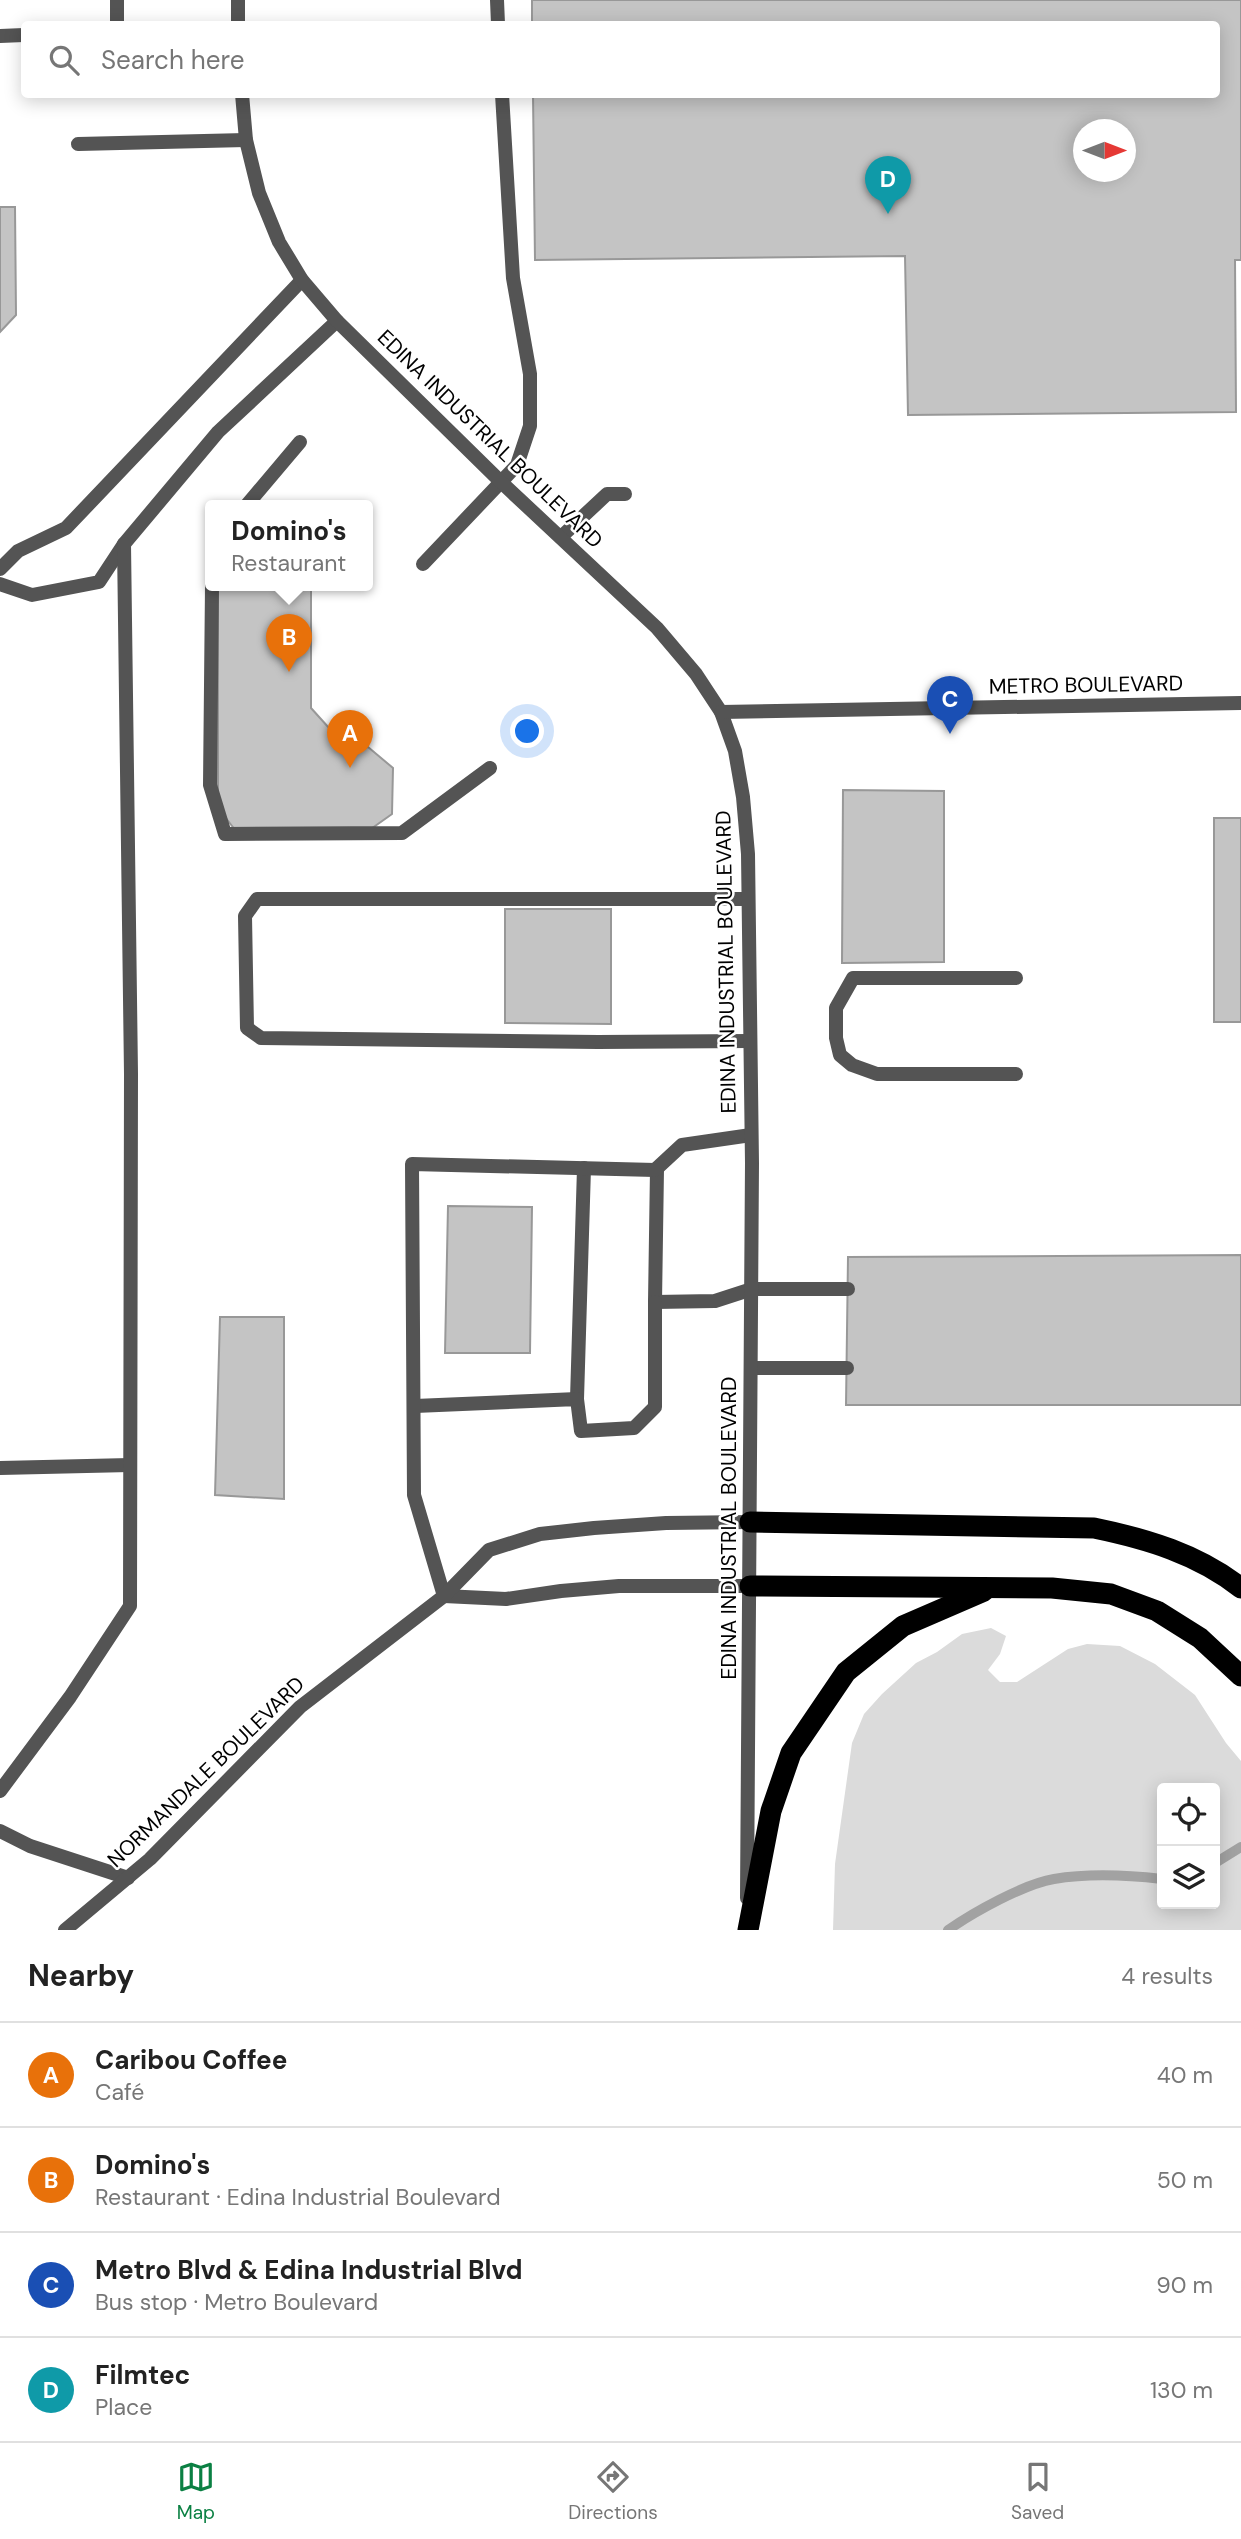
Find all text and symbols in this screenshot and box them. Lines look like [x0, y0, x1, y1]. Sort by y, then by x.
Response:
search box [21, 21, 1220, 98]
icon: search [45, 41, 83, 79]
text: Search here [101, 43, 244, 77]
north arrow [1073, 119, 1136, 182]
pin: D [865, 156, 911, 214]
street label: EDINA INDUSTRIAL BOULEVARD [371, 324, 609, 554]
popup [205, 500, 373, 591]
text: Domino's [231, 514, 347, 548]
text: Restaurant [231, 548, 346, 578]
pin: B [266, 614, 312, 672]
street label: METRO BOULEVARD [989, 669, 1183, 701]
pin: C [927, 676, 973, 734]
pin: A [327, 710, 373, 768]
your location [510, 714, 544, 748]
street label: EDINA INDUSTRIAL BOULEVARD [709, 810, 743, 1114]
street label: EDINA INDUSTRIAL BOULEVARD [715, 1377, 743, 1679]
street label: NORMANDALE BOULEVARD [101, 1670, 311, 1874]
map controls [1157, 1783, 1220, 1909]
button: locate [1157, 1783, 1220, 1846]
button: layers [1157, 1846, 1220, 1909]
text: Nearby [28, 1956, 134, 1995]
text: 4 results [1121, 1961, 1213, 1991]
text: Caribou Coffee [95, 2043, 287, 2077]
text: A [43, 2060, 59, 2090]
text: 40 m [1157, 2060, 1213, 2090]
text: Café [95, 2077, 144, 2107]
text: Domino's [95, 2148, 210, 2182]
text: B [44, 2165, 58, 2195]
text: 50 m [1157, 2165, 1213, 2195]
text: Restaurant · Edina Industrial Boulevard [95, 2182, 501, 2212]
text: Metro Blvd & Edina Industrial Blvd [95, 2253, 523, 2287]
text: C [43, 2270, 59, 2300]
text: 90 m [1156, 2270, 1213, 2300]
text: Bus stop · Metro Boulevard [95, 2287, 378, 2317]
text: Filmtec [95, 2358, 190, 2392]
text: D [43, 2375, 59, 2405]
text: 130 m [1150, 2375, 1213, 2405]
text: Place [95, 2392, 152, 2422]
tab: Map [177, 2458, 215, 2525]
tab: Directions [568, 2458, 658, 2525]
tab: Saved [1011, 2458, 1064, 2525]

